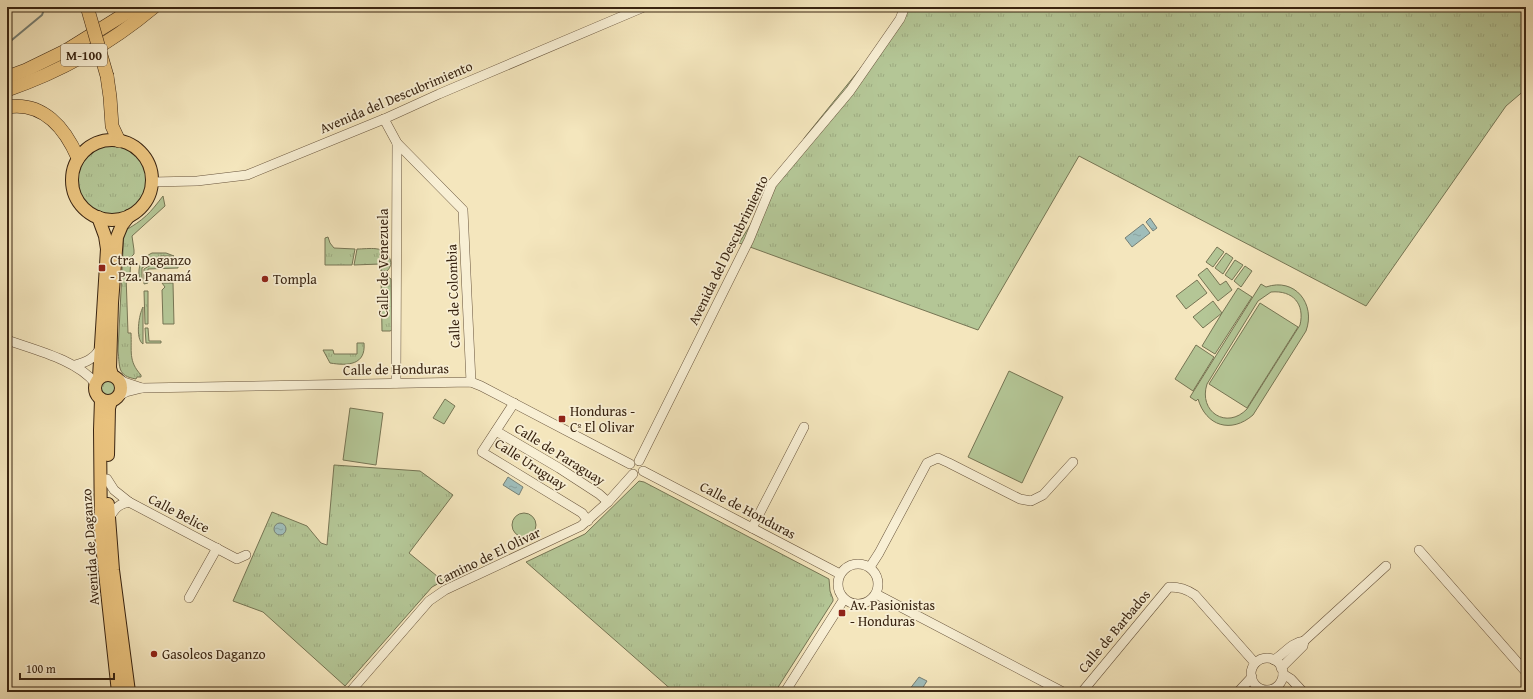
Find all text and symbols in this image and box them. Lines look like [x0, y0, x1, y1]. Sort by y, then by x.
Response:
road number: M-100 [61, 44, 107, 66]
street label: Avenida del Descubrimiento [316, 56, 476, 138]
street label: Avenida del Descubrimiento [683, 172, 773, 328]
street label: Calle de Venezuela [373, 208, 393, 318]
street label: Calle de Colombia [441, 243, 465, 348]
place label: Ctra. Daganzo - Pza. Panamá [110, 250, 192, 286]
marker: Ctra. Daganzo - Pza. Panamá [97, 263, 107, 273]
place label: Tompla [273, 269, 317, 289]
marker: Tompla [260, 274, 270, 284]
street label: Calle de Honduras [343, 358, 449, 380]
place label: Honduras - Cº El Olivar [570, 401, 635, 437]
marker: Honduras - Cº El Olivar [557, 414, 567, 424]
street label: Calle de Paraguay [511, 418, 609, 490]
street label: Calle Uruguay [491, 433, 571, 495]
street label: Calle de Honduras [697, 476, 799, 544]
street label: Avenida de Daganzo [76, 488, 104, 606]
street label: Calle Belice [145, 488, 214, 538]
street label: Camino de El Olivar [432, 522, 544, 590]
street label: Calle de Barbados [1073, 585, 1155, 677]
place label: Av. Pasionistas - Honduras [850, 595, 935, 631]
marker: Av. Pasionistas - Honduras [837, 608, 847, 618]
place label: Gasoleos Daganzo [162, 644, 266, 664]
marker: Gasoleos Daganzo [149, 649, 159, 659]
scale bar [20, 655, 114, 681]
text: 100 m [26, 660, 56, 677]

